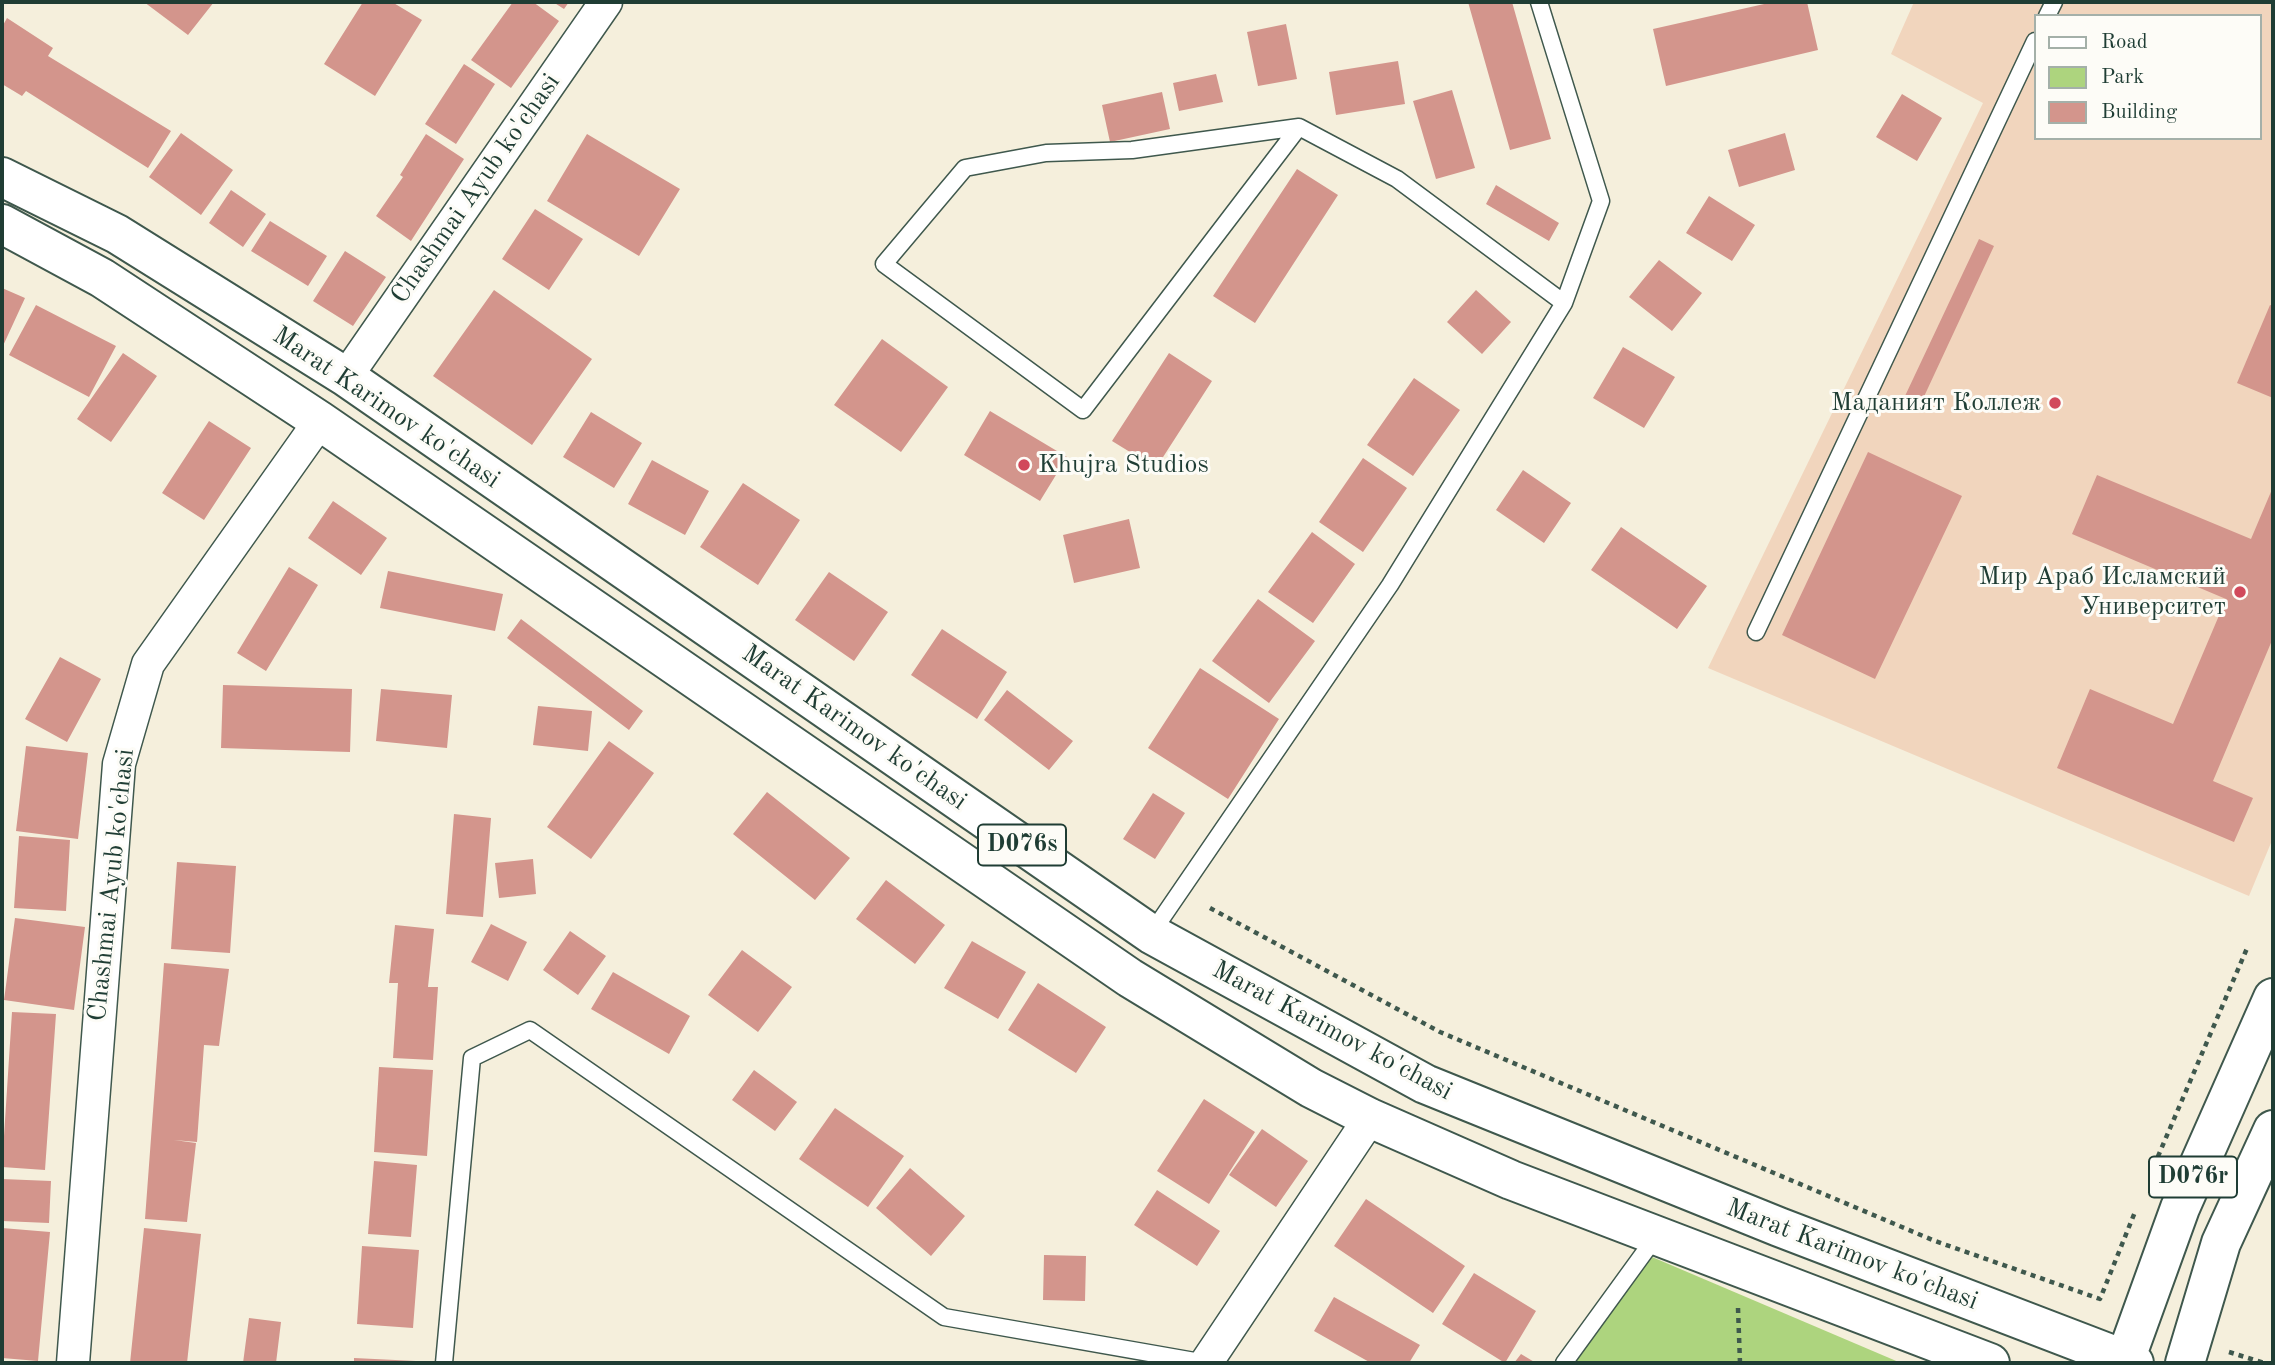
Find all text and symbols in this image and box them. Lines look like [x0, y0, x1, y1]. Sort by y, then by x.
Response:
legend [2034, 14, 2261, 140]
text: Road [2101, 32, 2148, 53]
text: Park [2101, 67, 2144, 88]
street label: Chashmai Ayub ko'chasi [385, 68, 567, 310]
text: Building [2101, 102, 2177, 123]
street label: Marat Karimov ko'chasi [266, 320, 506, 496]
place label: Маданият Коллеж [1831, 387, 2041, 419]
marker: Маданият Коллеж [2047, 395, 2063, 411]
place label: Khujra Studios [1038, 449, 1209, 481]
marker: Khujra Studios [1016, 457, 1032, 473]
place label: Мир Араб Исламский Университет [1978, 561, 2226, 622]
marker: Мир Араб Исламский Университет [2232, 584, 2248, 600]
street label: Marat Karimov ko'chasi [735, 639, 973, 817]
street label: Chashmai Ayub ko'chasi [82, 747, 142, 1023]
road number: D076s [978, 824, 1066, 866]
street label: Marat Karimov ko'chasi [1207, 954, 1457, 1108]
road number: D076r [2149, 1156, 2237, 1198]
street label: Marat Karimov ko'chasi [1722, 1193, 1982, 1317]

